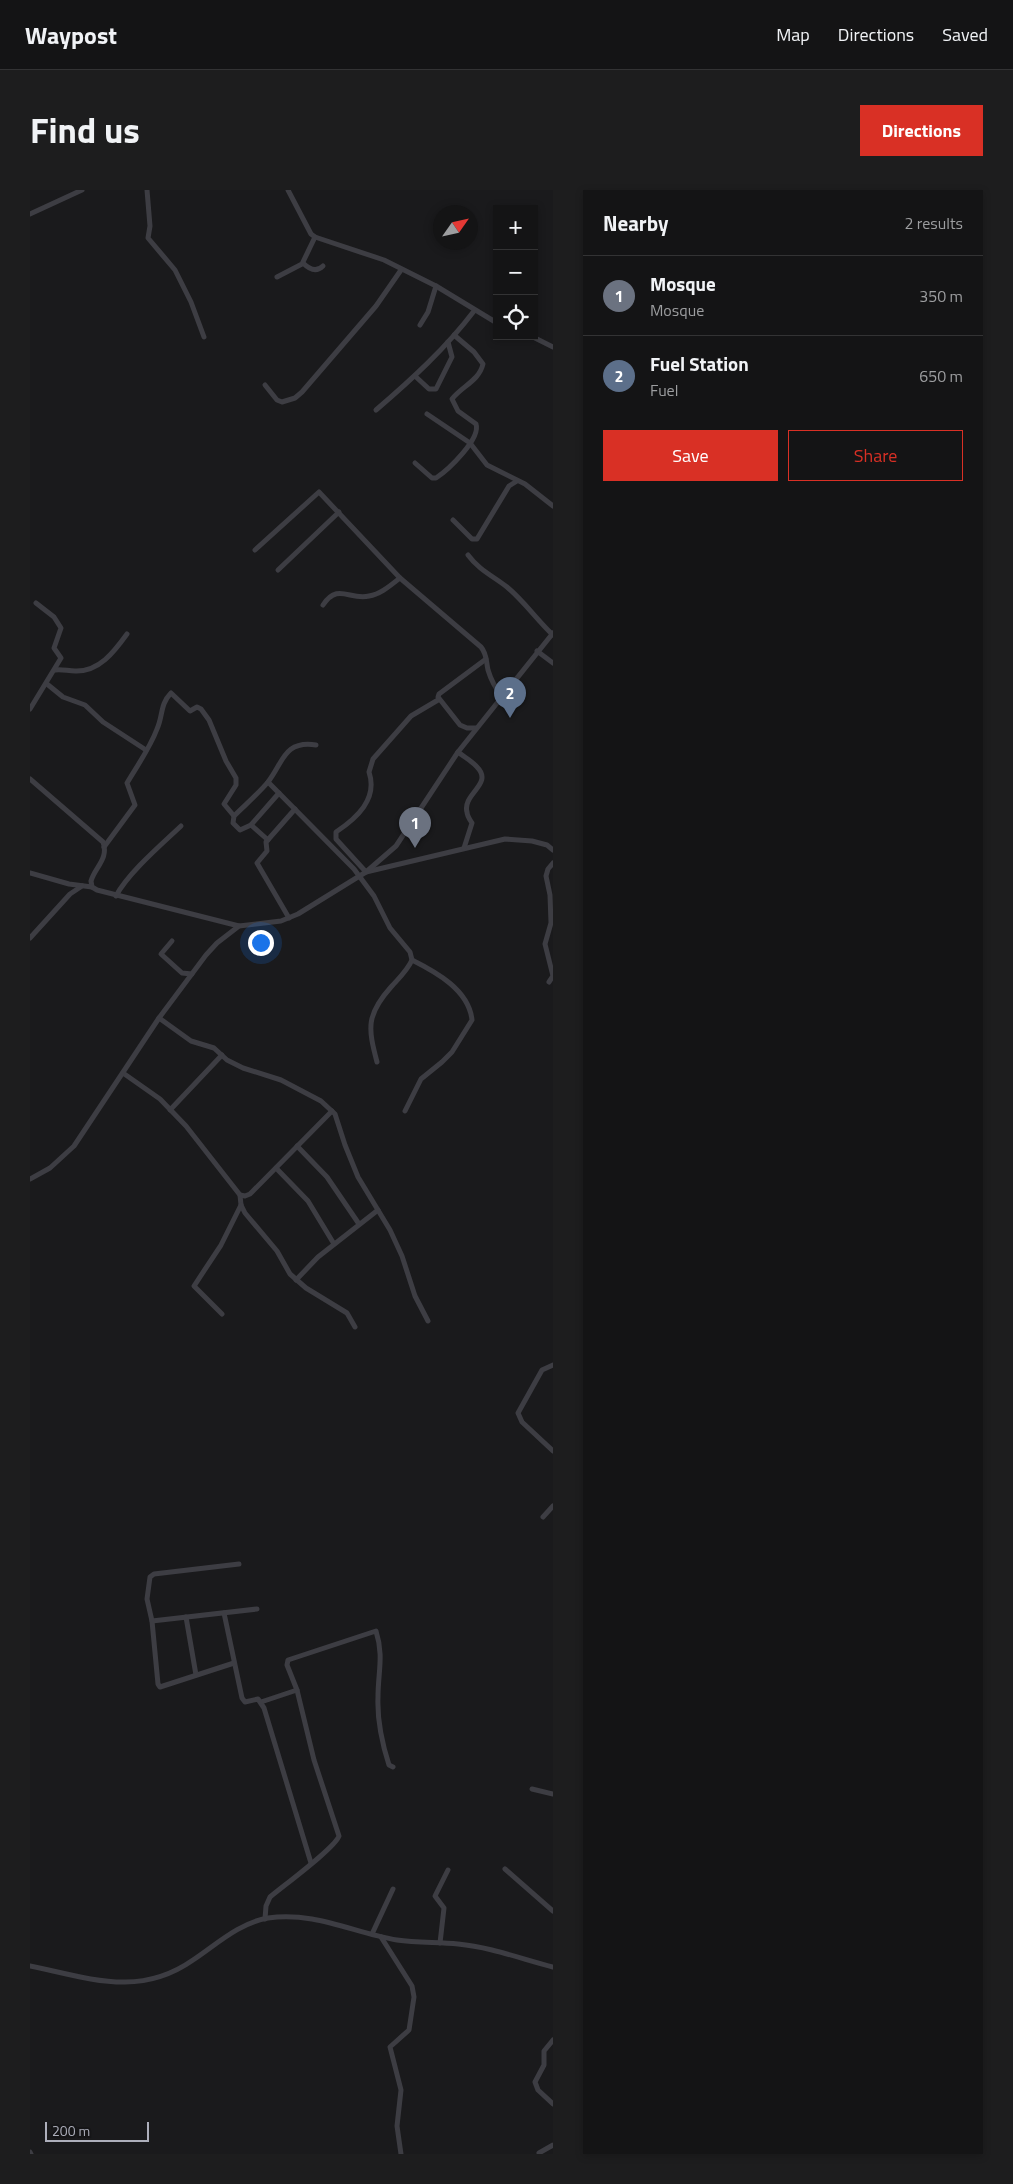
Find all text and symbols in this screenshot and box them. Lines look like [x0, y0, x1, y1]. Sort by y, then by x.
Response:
text: Waypost [25, 17, 117, 53]
text: Map [776, 21, 810, 48]
text: Directions [838, 21, 914, 48]
text: Saved [942, 21, 988, 48]
text: Find us [30, 103, 140, 157]
button: Directions [860, 105, 983, 156]
north arrow [433, 205, 478, 250]
map controls [493, 205, 538, 340]
button: + [493, 205, 538, 250]
text: Nearby [603, 207, 668, 239]
text: 2 results [904, 211, 963, 235]
button: − [493, 250, 538, 295]
text: Mosque [650, 269, 716, 298]
text: 1 [615, 284, 623, 308]
text: 350 m [919, 284, 963, 308]
button: locate [493, 295, 538, 340]
text: Mosque [650, 298, 704, 322]
text: Fuel Station [650, 349, 749, 378]
text: 2 [615, 364, 623, 388]
text: 650 m [919, 364, 963, 388]
text: Fuel [650, 378, 678, 402]
button: Save [603, 430, 778, 481]
button: Share [788, 430, 963, 481]
pin: 2 [494, 677, 526, 718]
pin: 1 [399, 807, 431, 848]
your location [248, 930, 274, 956]
scale bar [45, 2119, 149, 2142]
text: 200 m [52, 2120, 90, 2141]

